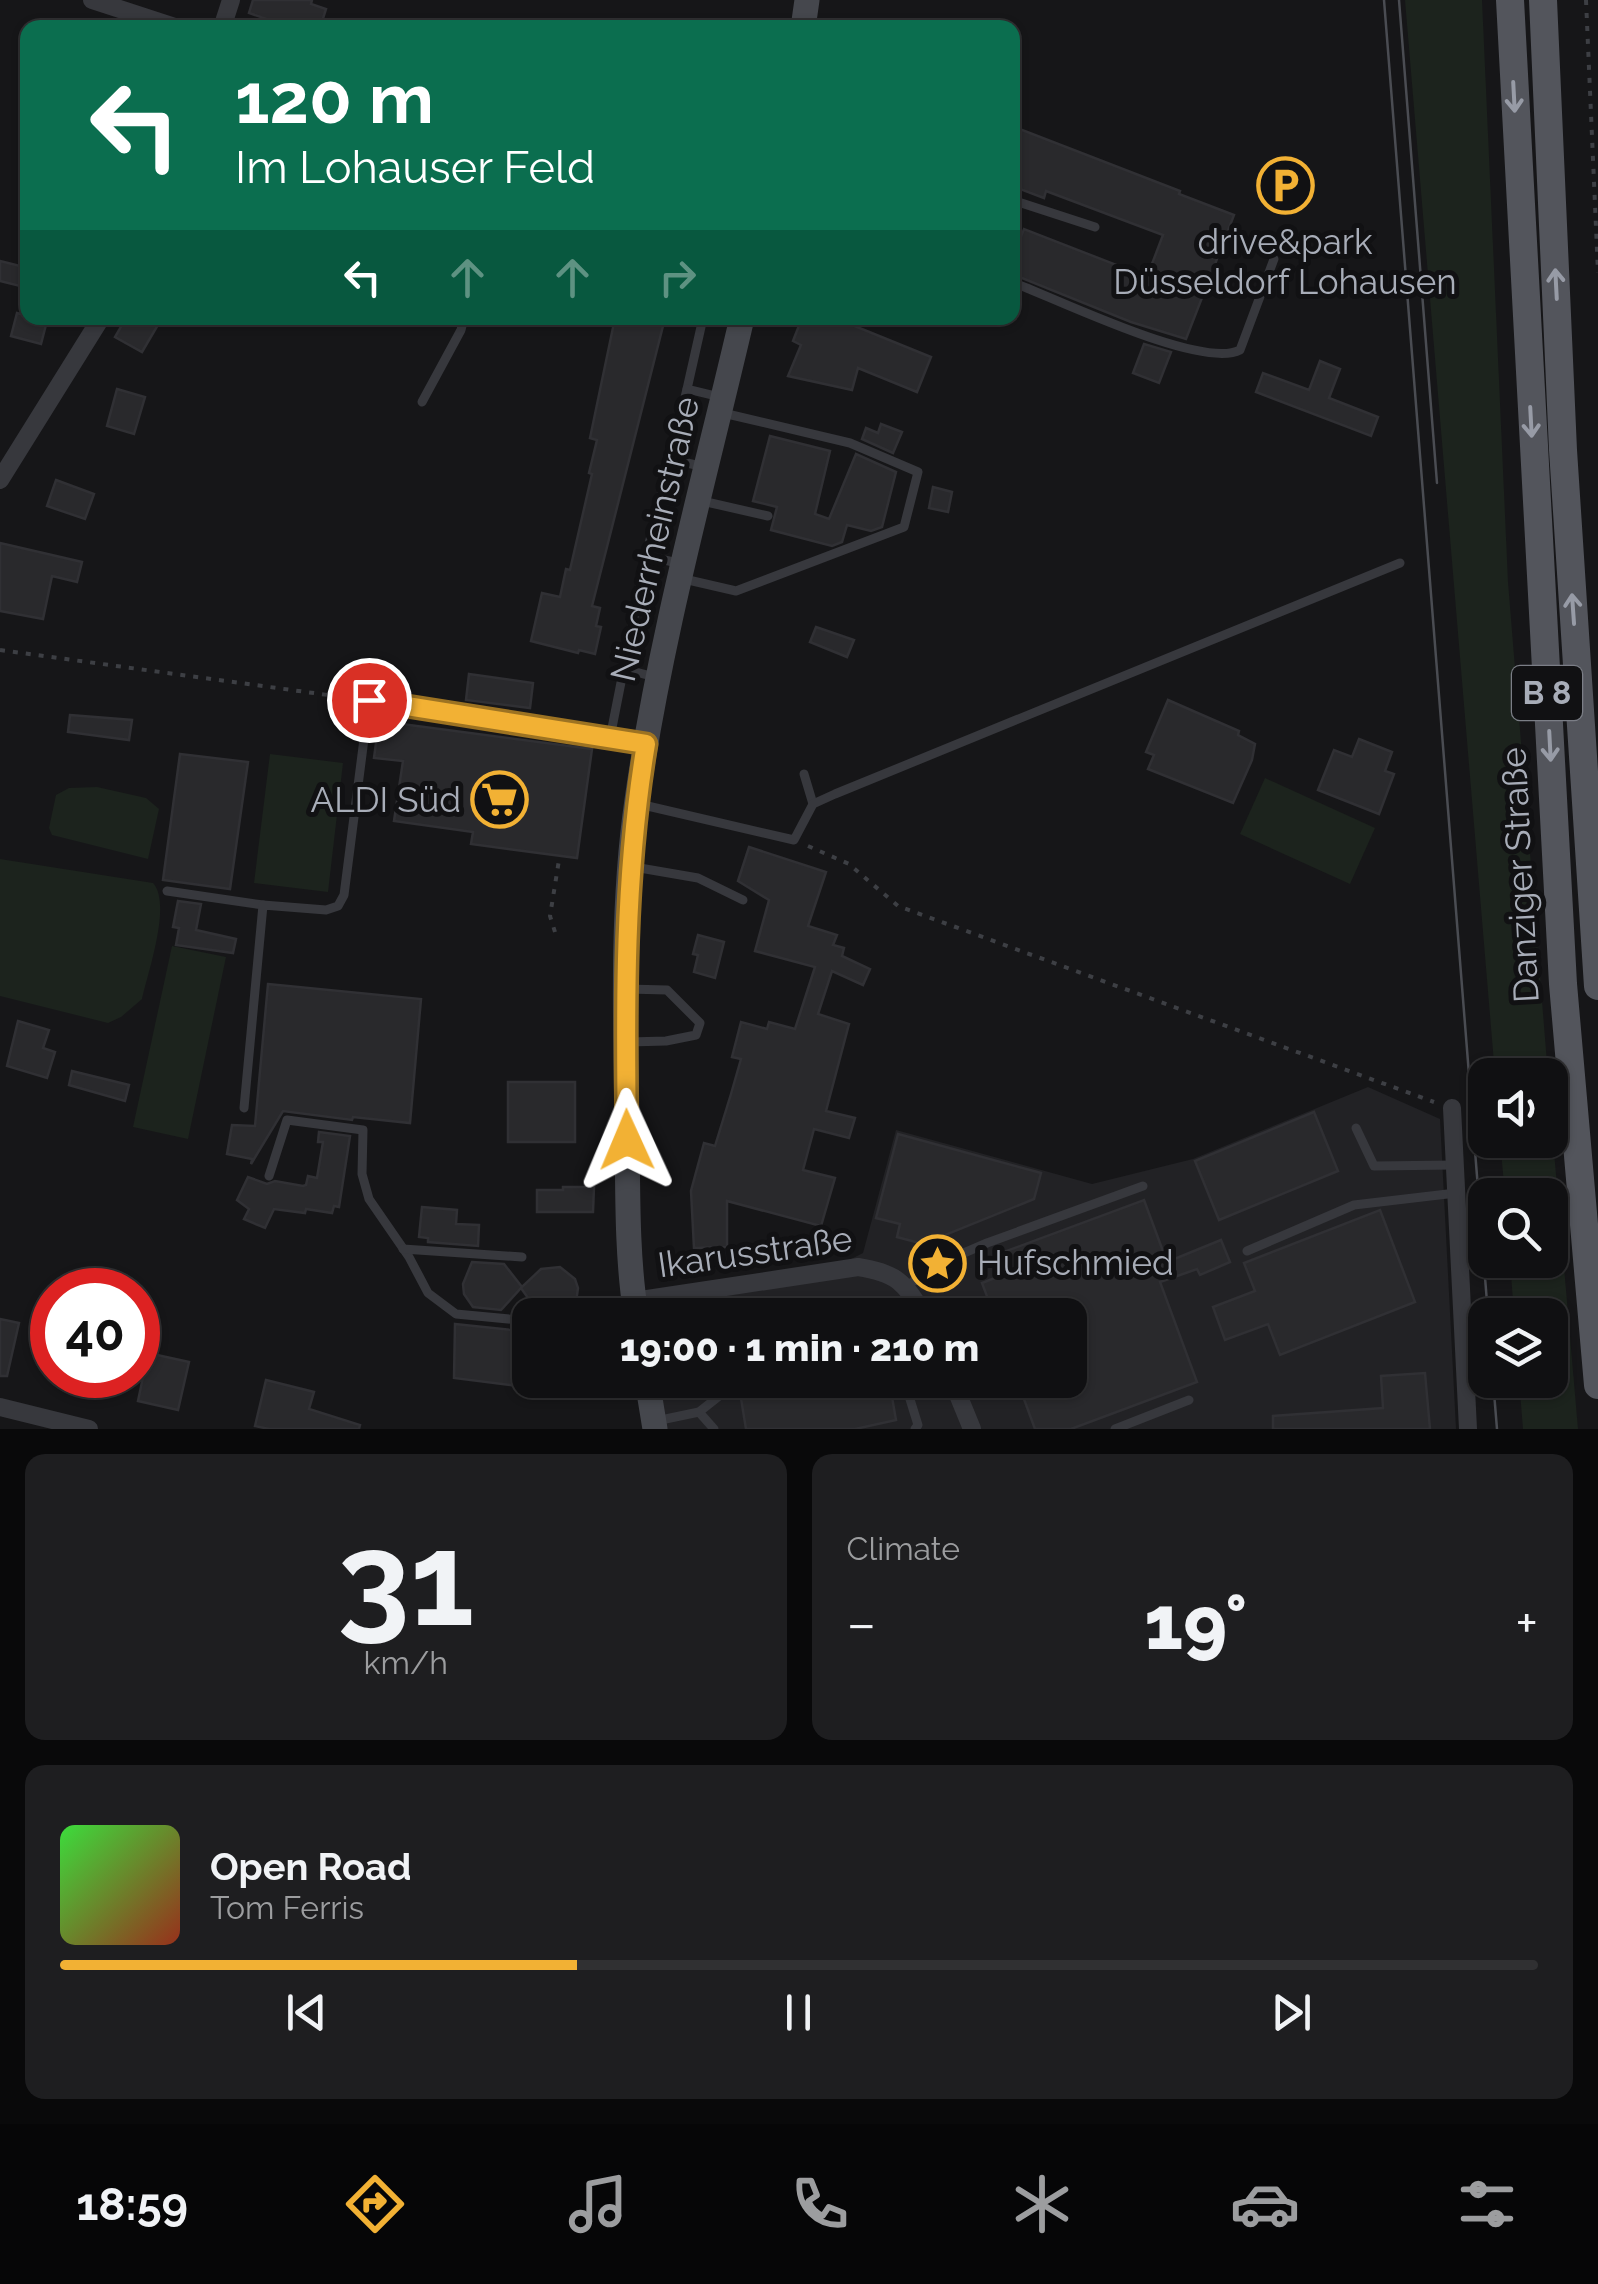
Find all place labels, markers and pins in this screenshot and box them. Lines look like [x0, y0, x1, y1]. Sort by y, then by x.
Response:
parking icon: drive&park Düsseldorf Lohausen [1255, 156, 1315, 216]
place label: drive&park Düsseldorf Lohausen [1113, 221, 1457, 302]
pin [327, 658, 412, 743]
supermarket icon: ALDI Süd [470, 770, 530, 830]
place label: ALDI Süd [310, 779, 461, 820]
place icon: Hufschmied [908, 1233, 968, 1293]
place label: Hufschmied [977, 1242, 1174, 1283]

